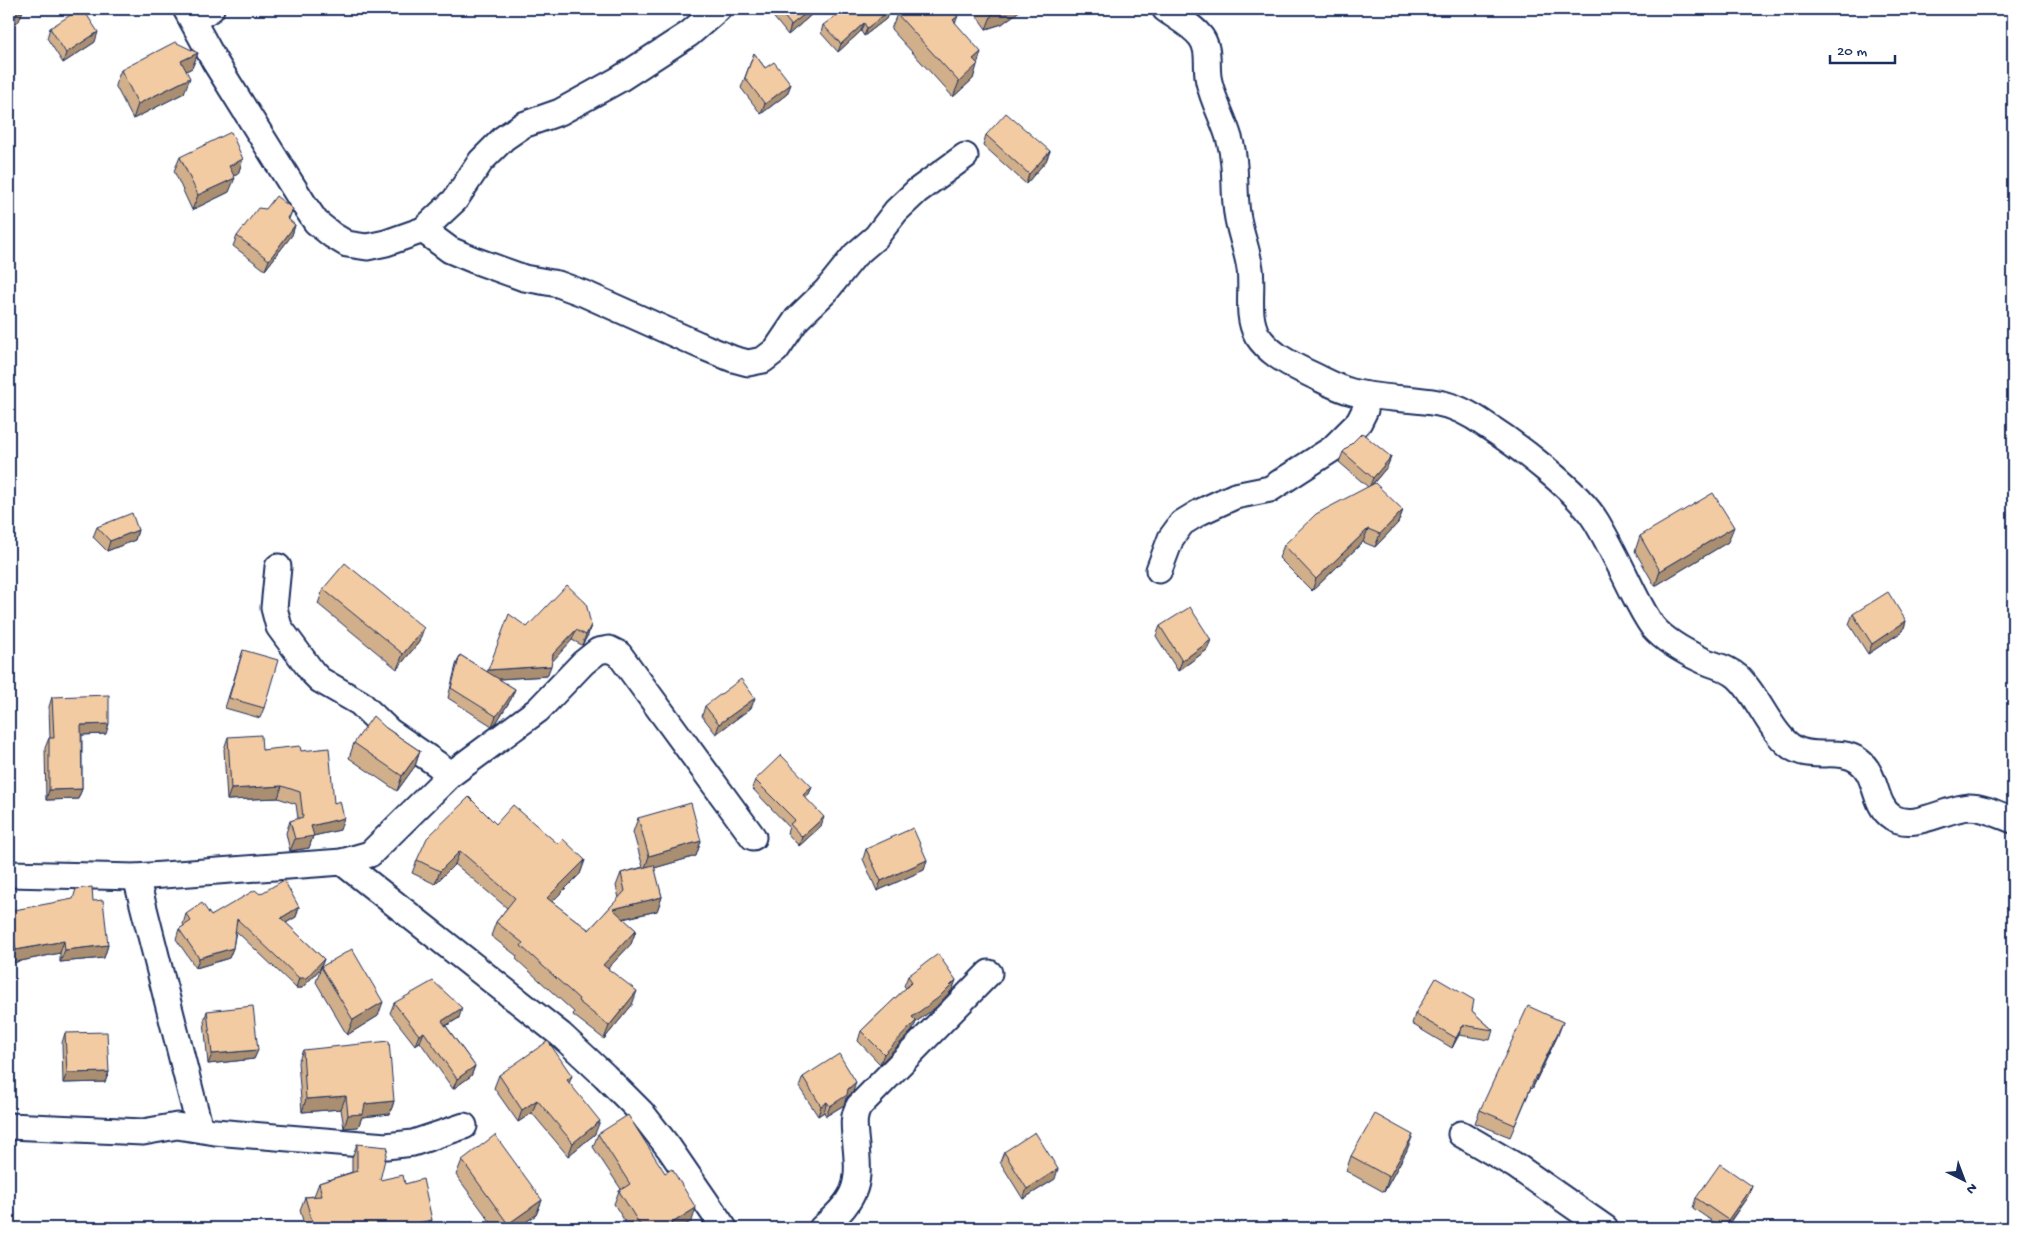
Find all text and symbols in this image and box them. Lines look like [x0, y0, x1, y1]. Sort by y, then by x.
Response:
scale bar [1830, 32, 1894, 64]
text: 20 m [1837, 43, 1867, 61]
north arrow [1940, 1154, 1990, 1204]
text: N [1962, 1178, 1980, 1197]

